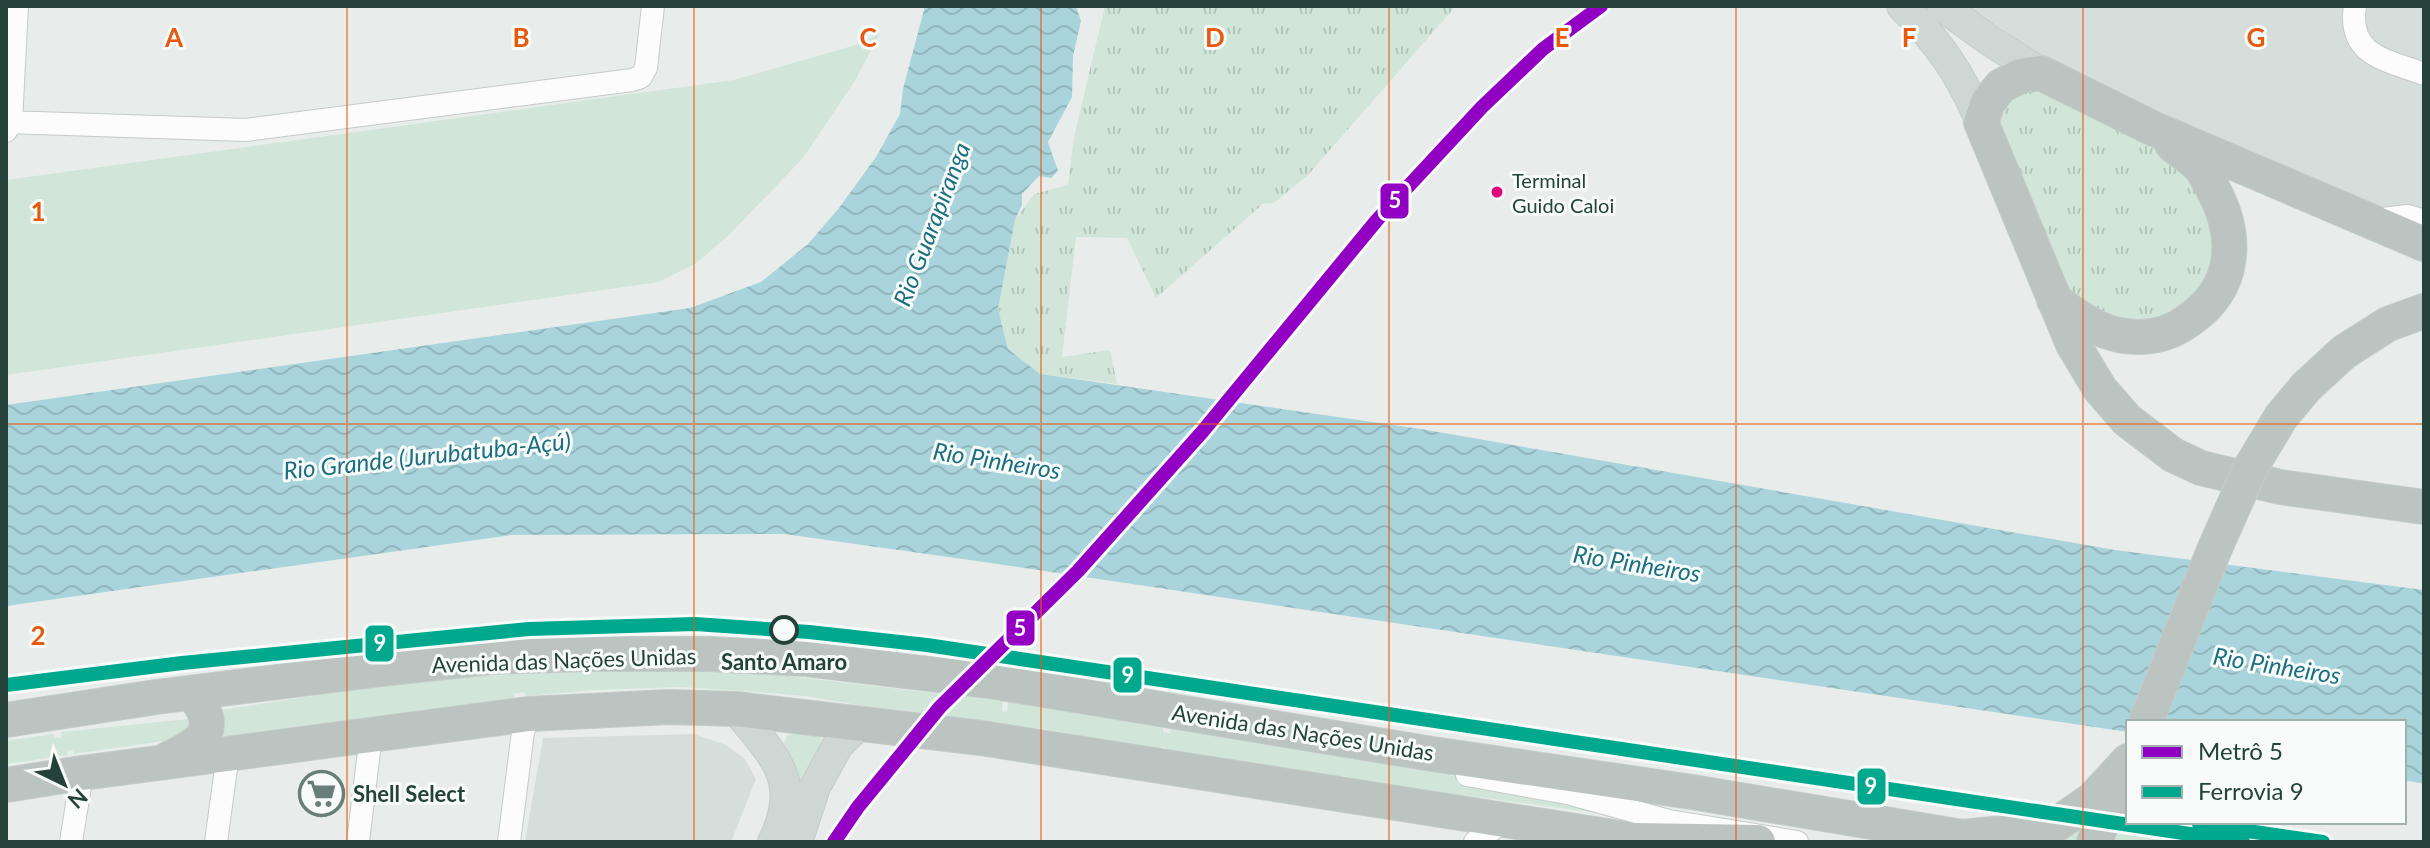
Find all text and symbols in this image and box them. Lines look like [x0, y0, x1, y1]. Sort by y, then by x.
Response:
text: A [164, 21, 184, 53]
text: B [512, 21, 530, 53]
text: C [859, 21, 877, 53]
text: D [1205, 21, 1225, 53]
text: E [1555, 21, 1569, 53]
text: F [1902, 21, 1916, 53]
text: G [2247, 21, 2265, 53]
water label: Rio Guarapiranga [887, 138, 975, 310]
place label: Terminal Guido Caloi [1512, 168, 1614, 217]
line badge: 5 [1379, 182, 1410, 220]
marker: Terminal Guido Caloi [1489, 184, 1505, 200]
text: 5 [1389, 186, 1401, 213]
text: 1 [30, 195, 46, 227]
water label: Rio Grande (Jurubatuba-Açú) [282, 425, 572, 485]
water label: Rio Pinheiros [931, 436, 1063, 484]
water label: Rio Pinheiros [1571, 539, 1703, 587]
line badge: 5 [1005, 609, 1036, 647]
text: 5 [1014, 614, 1026, 641]
marker: Santo Amaro [770, 616, 798, 644]
text: 2 [30, 619, 46, 651]
line badge: 9 [364, 624, 395, 663]
text: 9 [374, 629, 386, 656]
water label: Rio Pinheiros [2211, 641, 2343, 689]
street label: Avenida das Nações Unidas [431, 642, 697, 678]
place label: Santo Amaro [721, 648, 847, 675]
line badge: 9 [1112, 656, 1143, 694]
text: 9 [1122, 661, 1134, 688]
street label: Avenida das Nações Unidas [1170, 698, 1436, 766]
legend [2126, 720, 2406, 824]
text: Metrô 5 [2198, 736, 2283, 765]
north arrow [24, 744, 104, 824]
line badge: 9 [1856, 767, 1887, 806]
supermarket icon: Shell Select [298, 769, 346, 817]
text: 9 [1865, 772, 1877, 799]
text: Ferrovia 9 [2198, 776, 2304, 805]
place label: Shell Select [353, 780, 466, 807]
text: N [63, 783, 93, 815]

